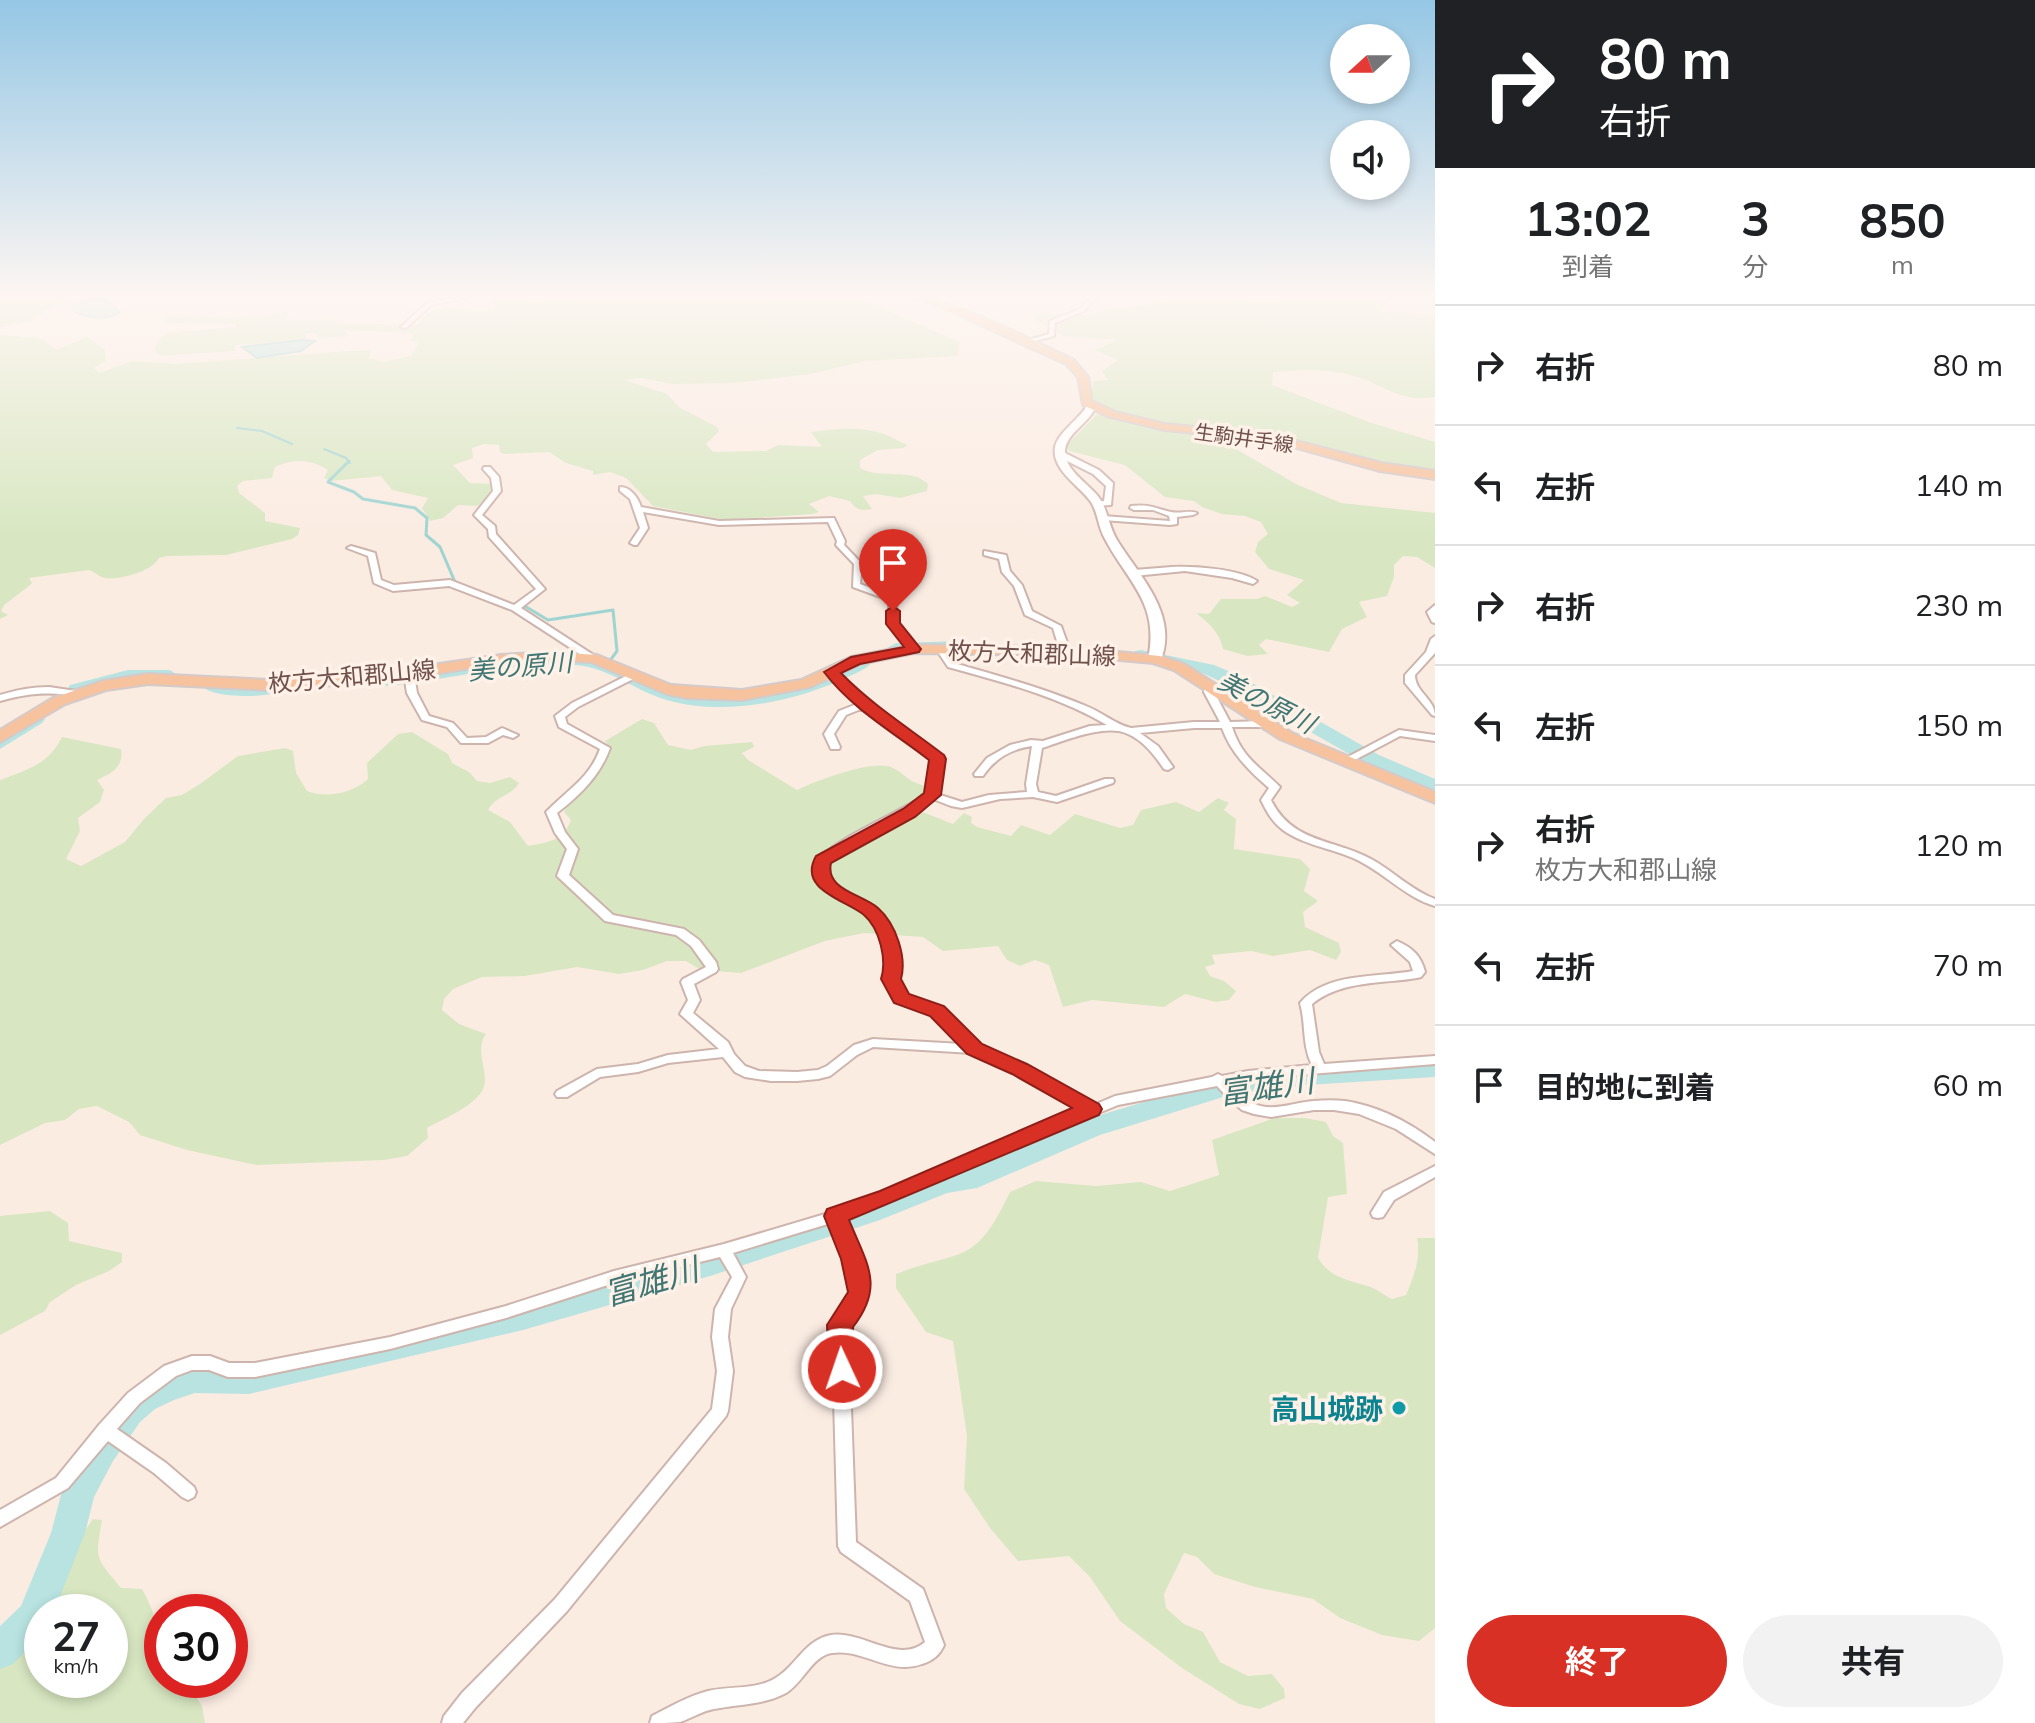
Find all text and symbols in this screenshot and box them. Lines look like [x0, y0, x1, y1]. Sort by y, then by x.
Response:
text: 80 m [1599, 23, 1732, 93]
north arrow [1330, 24, 1410, 104]
map controls [1330, 24, 1410, 200]
icon: right [1467, 32, 1571, 136]
text: 右折 [1599, 98, 1671, 143]
button: sound [1330, 120, 1410, 200]
text: 13:02 [1524, 188, 1652, 248]
text: 3 [1741, 188, 1770, 248]
text: 850 [1859, 190, 1946, 250]
text: m [1891, 248, 1914, 281]
text: 到着 [1562, 250, 1614, 283]
text: 分 [1742, 250, 1768, 283]
icon: right [1467, 343, 1511, 387]
text: 80 m [1933, 346, 2003, 384]
text: 右折 [1535, 348, 1595, 386]
street label: 生駒井手線 [1193, 419, 1295, 457]
icon: left [1467, 463, 1511, 507]
text: 140 m [1915, 466, 2003, 504]
text: 左折 [1535, 468, 1595, 506]
pin [859, 529, 927, 611]
icon: arrive [871, 541, 915, 585]
icon: right [1467, 583, 1511, 627]
text: 230 m [1915, 586, 2003, 624]
text: 右折 [1535, 588, 1595, 626]
street label: 枚方大和郡山線 [948, 635, 1116, 671]
water label: 美の原川 [467, 645, 576, 687]
street label: 枚方大和郡山線 [267, 654, 437, 698]
water label: 美の原川 [1213, 664, 1323, 742]
icon: left [1467, 703, 1511, 747]
text: 150 m [1915, 706, 2003, 744]
text: 左折 [1535, 708, 1595, 746]
text: 右折 [1535, 810, 1595, 848]
icon: right [1467, 823, 1511, 867]
text: 120 m [1915, 826, 2003, 864]
text: 枚方大和郡山線 [1535, 853, 1717, 886]
icon: left [1467, 943, 1511, 987]
text: 70 m [1933, 946, 2003, 984]
text: 左折 [1535, 948, 1595, 986]
water label: 富雄川 [1216, 1059, 1319, 1112]
icon: arrive [1467, 1063, 1511, 1107]
text: 60 m [1933, 1066, 2003, 1104]
text: 目的地に到着 [1535, 1068, 1715, 1106]
water label: 富雄川 [599, 1248, 706, 1313]
position arrow [800, 1327, 884, 1411]
place label: 高山城跡 [1271, 1391, 1383, 1426]
marker: 高山城跡 [1390, 1399, 1408, 1417]
speed limit sign: 30 [144, 1594, 248, 1698]
text: 27 [52, 1611, 100, 1661]
button: 終了 [1467, 1615, 1727, 1707]
button: 共有 [1743, 1615, 2003, 1707]
text: km/h [53, 1653, 99, 1678]

